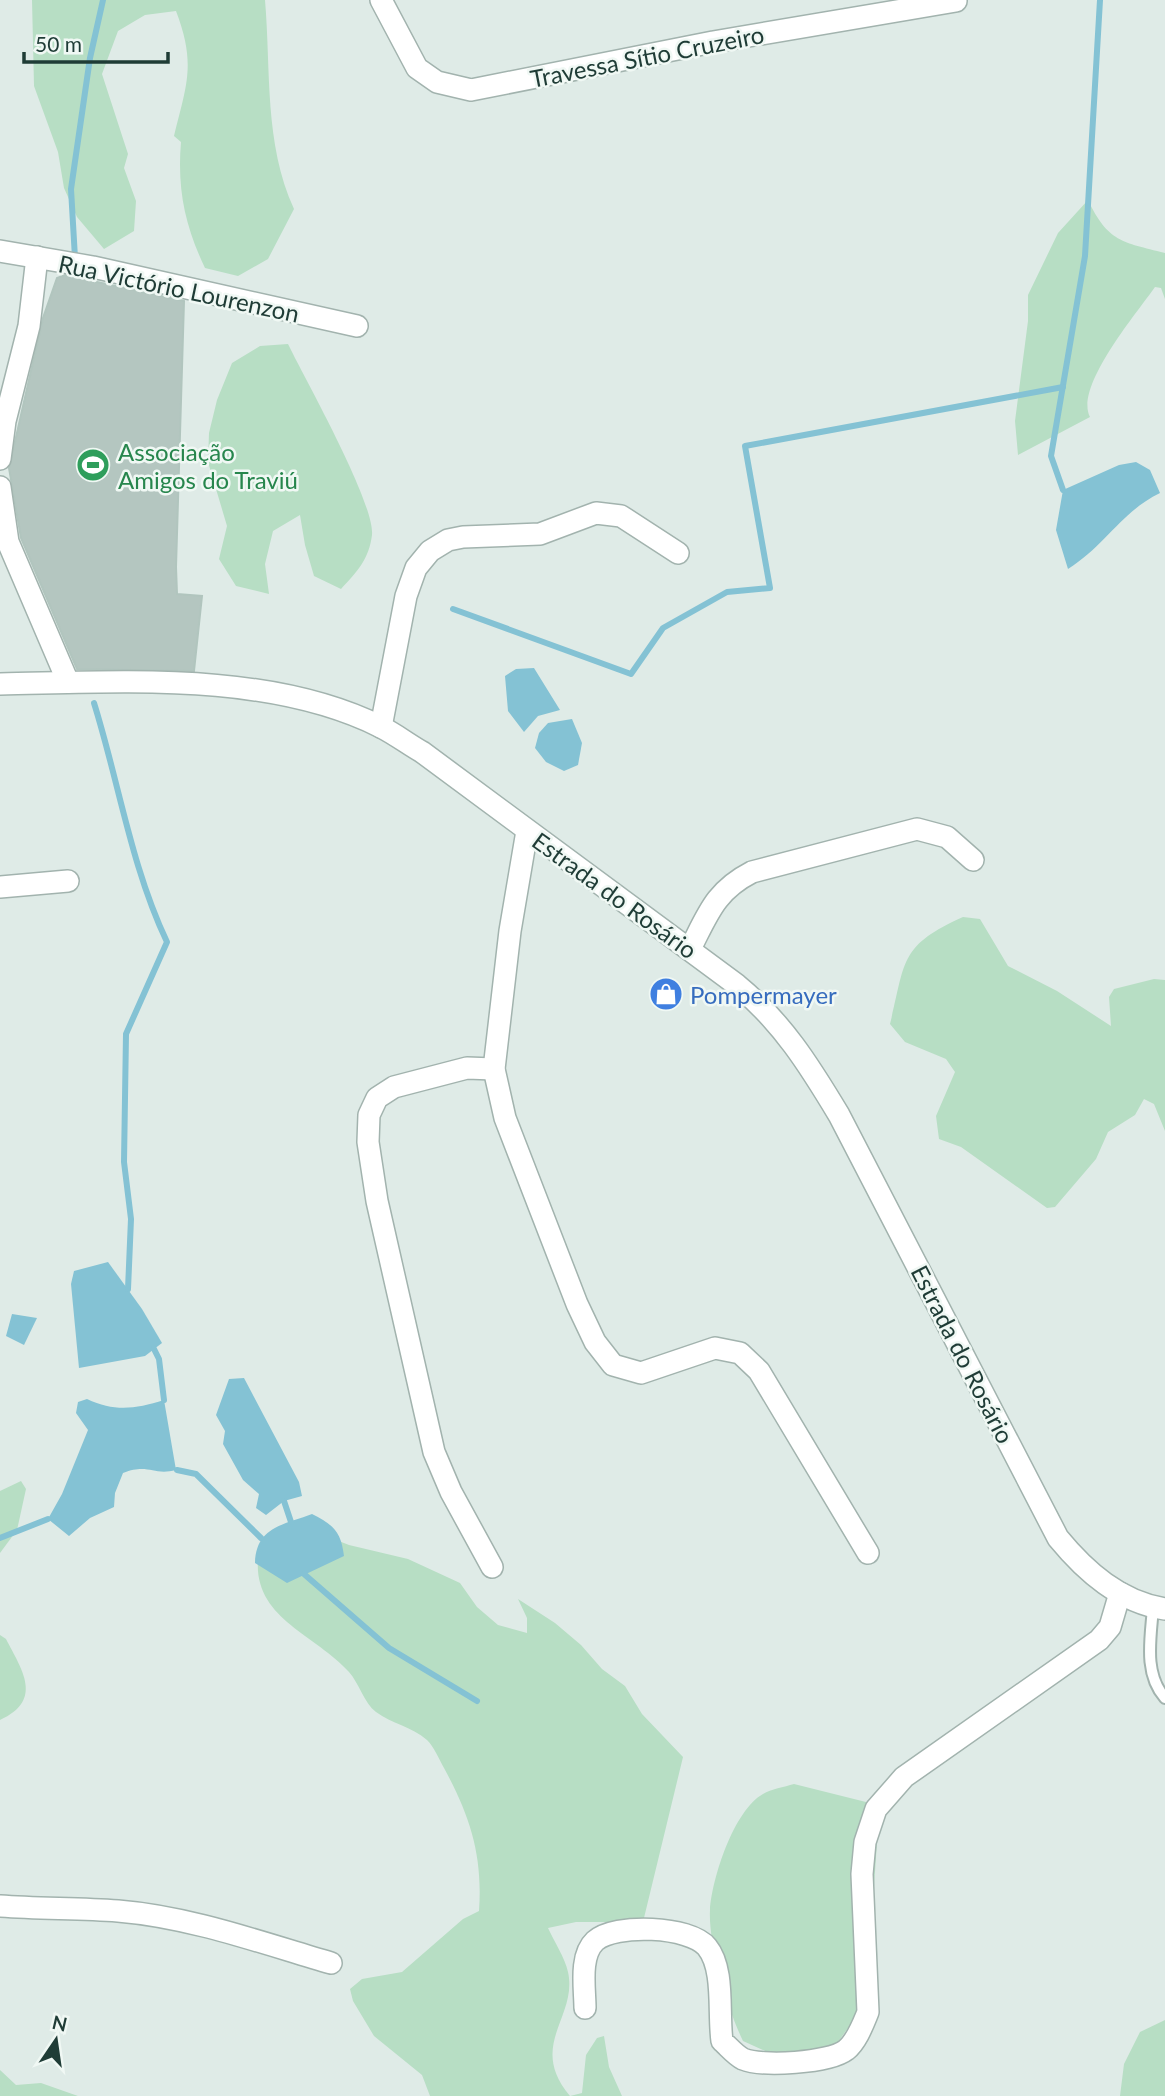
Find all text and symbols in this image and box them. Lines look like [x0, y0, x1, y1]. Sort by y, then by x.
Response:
street label: Travessa Sítio Cruzeiro [528, 19, 766, 93]
scale bar [24, 21, 168, 65]
text: 50 m [35, 31, 82, 56]
street label: Rua Victório Lourenzon [56, 248, 302, 328]
place label: Associação Amigos do Traviú [118, 437, 298, 494]
sports icon: Associação Amigos do Traviú [74, 446, 112, 484]
street label: Estrada do Rosário [527, 826, 703, 964]
shop icon: Pompermayer [647, 975, 685, 1013]
place label: Pompermayer [690, 980, 837, 1009]
street label: Estrada do Rosário [906, 1260, 1020, 1448]
north arrow [21, 2005, 91, 2075]
text: N [50, 2010, 70, 2036]

